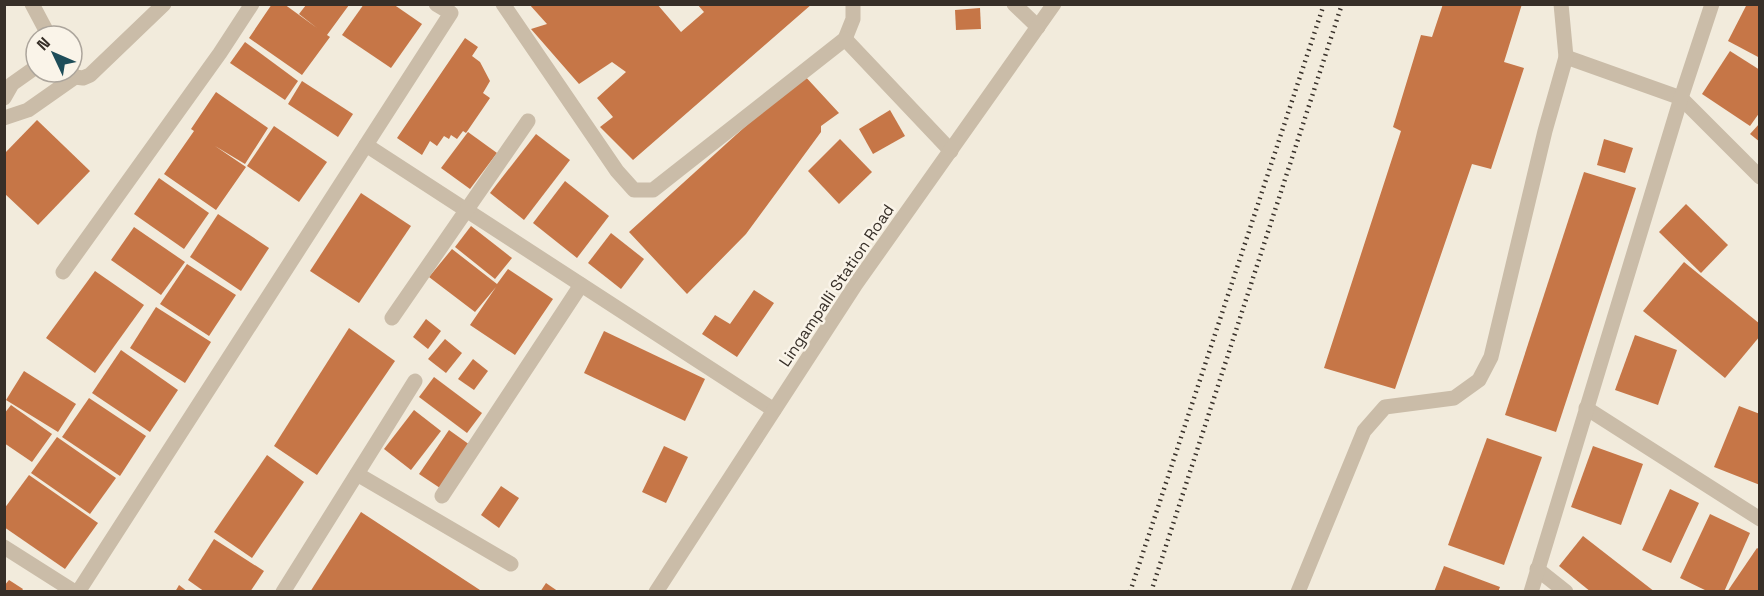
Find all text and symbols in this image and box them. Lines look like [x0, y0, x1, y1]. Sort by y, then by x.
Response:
north arrow [24, 24, 84, 84]
text: N [32, 33, 55, 55]
street label: Lingampalli Station Road [774, 200, 899, 370]

